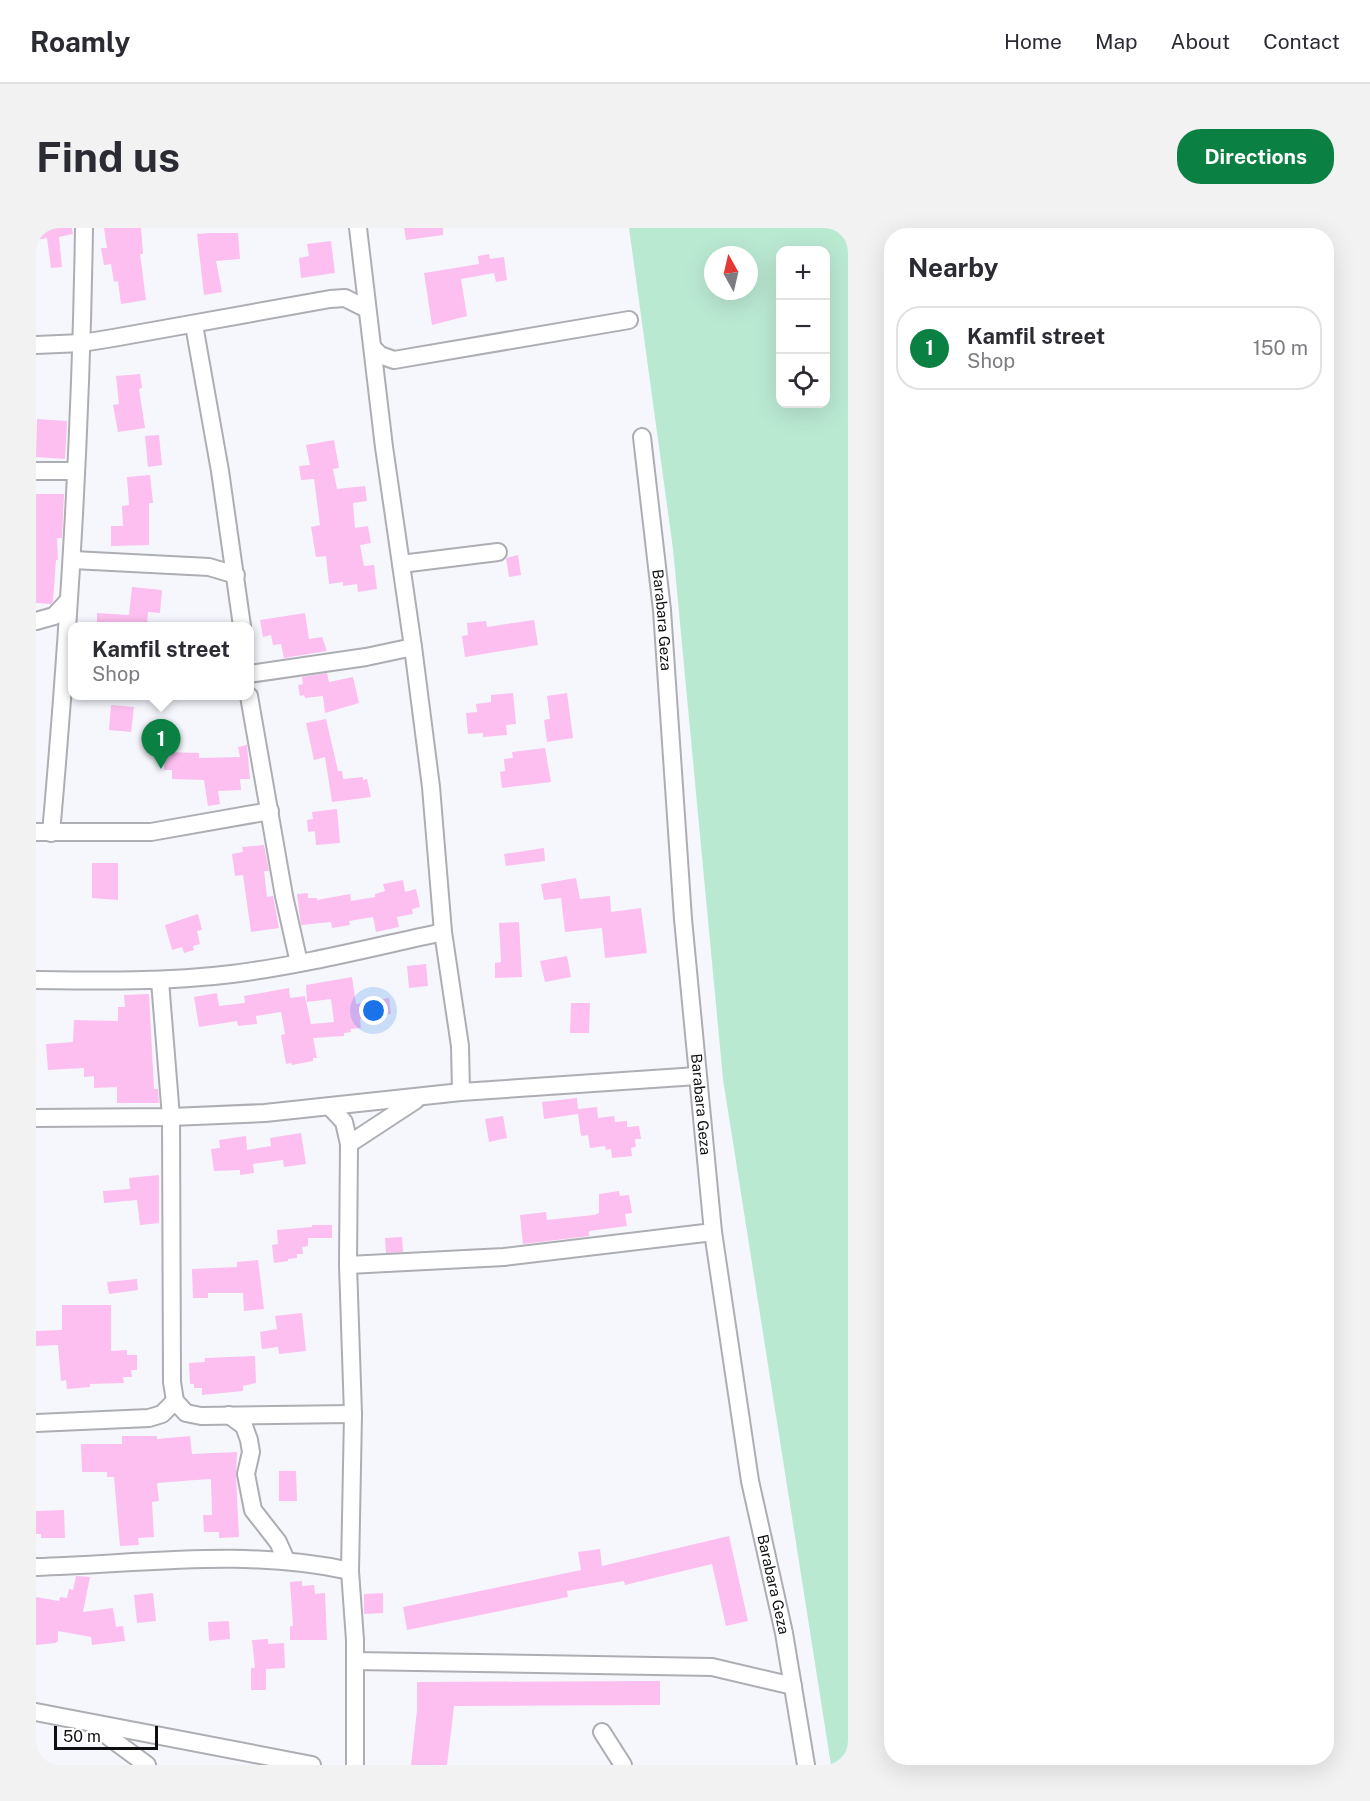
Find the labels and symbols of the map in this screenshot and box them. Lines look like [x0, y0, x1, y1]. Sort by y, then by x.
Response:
north arrow [704, 246, 758, 300]
street label: Barabara Geza [649, 568, 675, 671]
pin: 1 [142, 720, 180, 769]
your location [359, 996, 388, 1025]
street label: Barabara Geza [688, 1053, 715, 1156]
street label: Barabara Geza [754, 1533, 793, 1636]
scale bar [54, 1723, 158, 1750]

